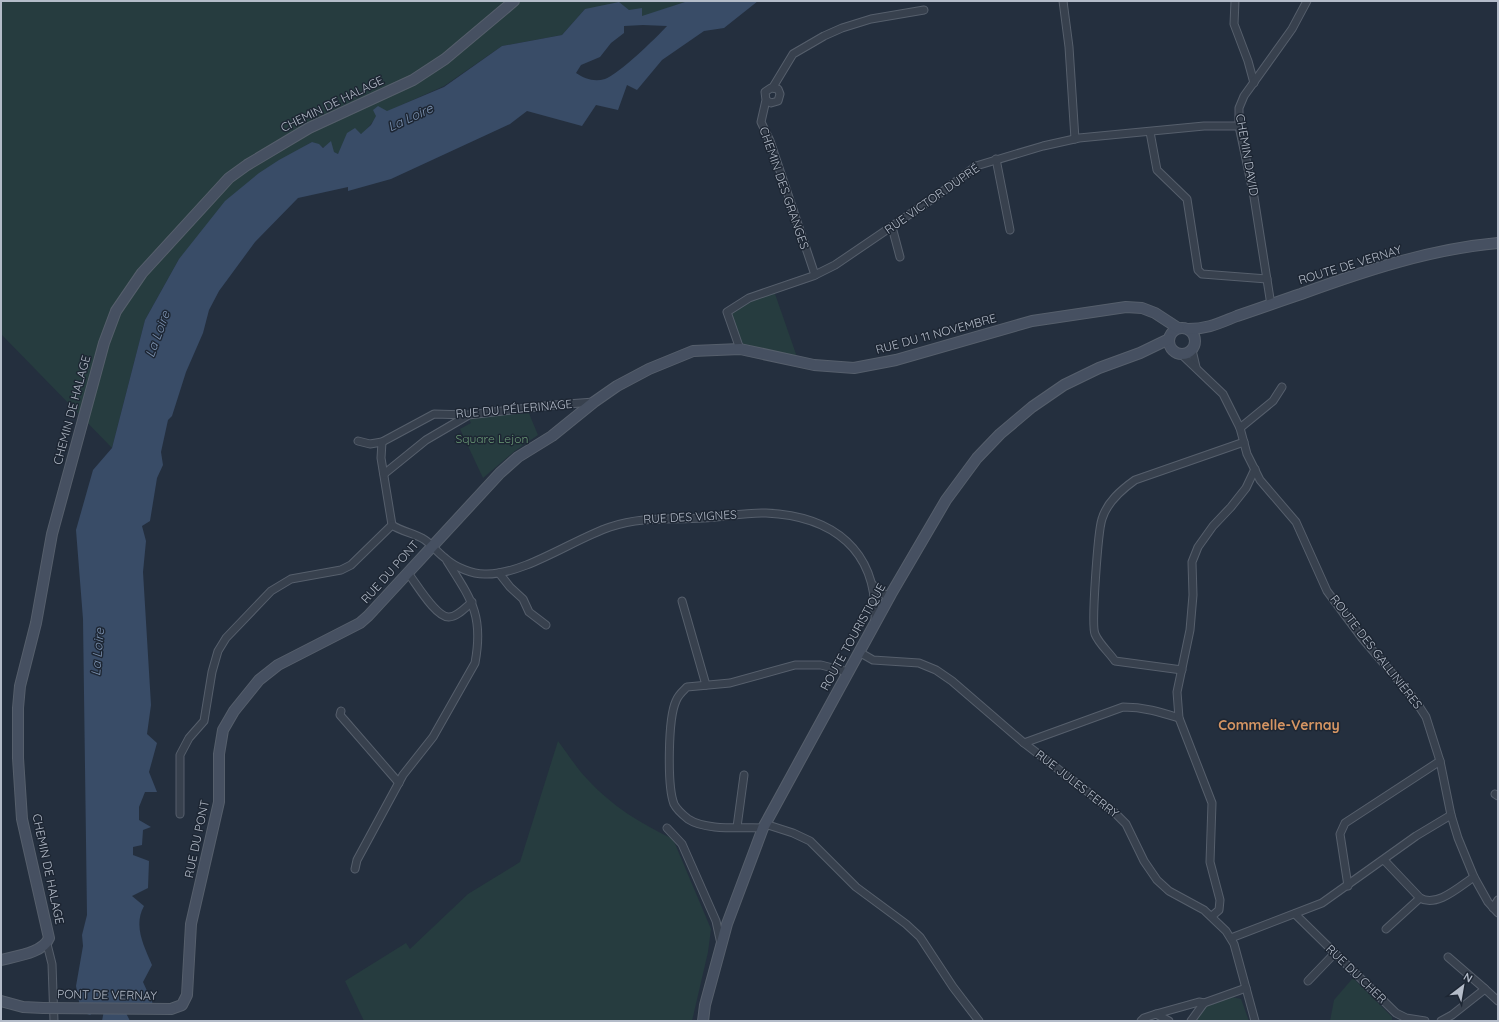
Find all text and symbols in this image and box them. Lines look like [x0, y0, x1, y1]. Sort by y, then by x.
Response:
street label: CHEMIN DE HALAGE [278, 72, 386, 135]
water label: La Loire [385, 99, 436, 134]
street label: CHEMIN DAVID [1233, 113, 1262, 197]
street label: CHEMIN DES GRANGES [756, 125, 813, 251]
street label: RUE VICTOR DUPRÉ [881, 160, 982, 237]
street label: ROUTE DE VERNAY [1296, 242, 1404, 287]
water label: La Loire [141, 308, 173, 359]
street label: RUE DU 11 NOVEMBRE [874, 310, 998, 357]
street label: CHEMIN DE HALAGE [50, 353, 93, 466]
street label: RUE DU PÉLERINAGE [455, 396, 573, 421]
park label: Square Lejon [455, 431, 529, 446]
street label: RUE DES VIGNES [643, 507, 737, 526]
street label: RUE DU PONT [357, 537, 422, 606]
street label: ROUTE TOURISTIQUE [817, 580, 888, 693]
street label: ROUTE DES GALLINIÈRES [1327, 592, 1426, 712]
water label: La Loire [87, 627, 107, 677]
district label: Commelle-Vernay [1218, 716, 1340, 734]
street label: RUE JULES FERRY [1033, 746, 1122, 821]
street label: RUE DU PONT [181, 798, 212, 879]
street label: CHEMIN DE HALAGE [29, 812, 68, 926]
street label: RUE DU CHER [1323, 941, 1390, 1006]
north arrow [1443, 966, 1483, 1006]
text: N [1461, 969, 1475, 986]
street label: PONT DE VERNAY [57, 986, 157, 1003]

